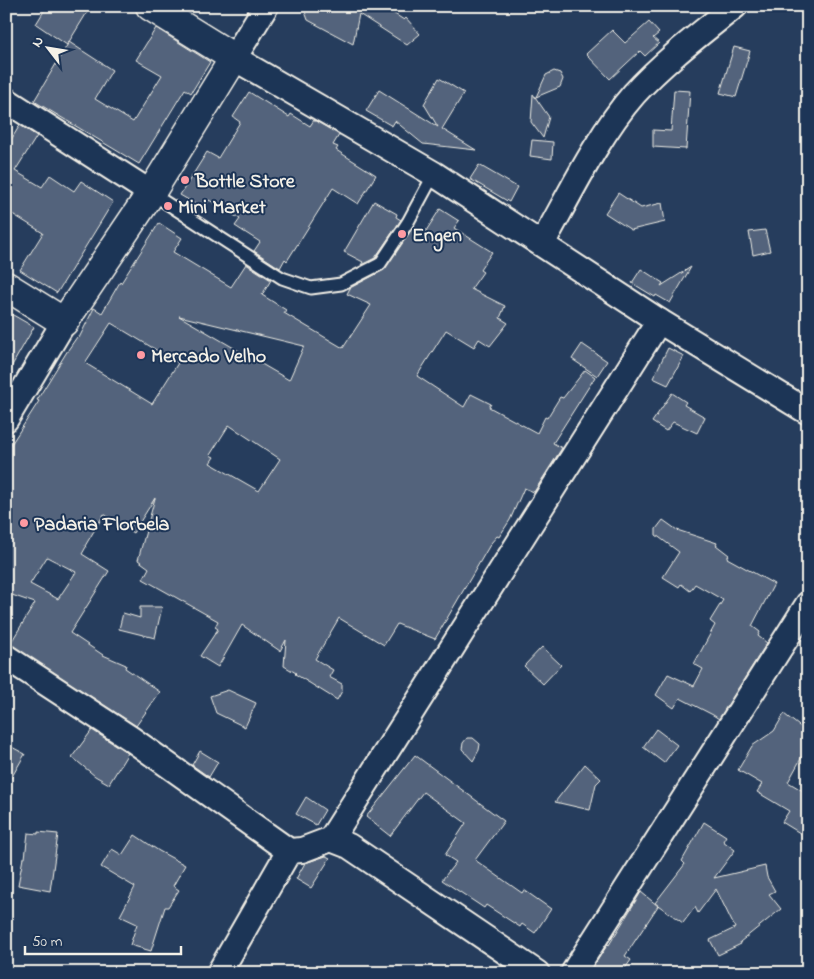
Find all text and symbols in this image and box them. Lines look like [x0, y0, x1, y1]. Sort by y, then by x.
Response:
north arrow [22, 22, 72, 72]
text: N [27, 33, 50, 52]
place label: Bottle Store [194, 168, 296, 197]
marker: Bottle Store [179, 174, 191, 186]
place label: Mini Market [178, 194, 266, 223]
marker: Mini Market [162, 200, 174, 212]
place label: Engen [412, 222, 462, 252]
marker: Engen [396, 228, 408, 240]
place label: Mercado Velho [151, 343, 266, 372]
marker: Mercado Velho [135, 349, 147, 361]
place label: Padaria Florbela [34, 511, 170, 540]
marker: Padaria Florbela [18, 517, 30, 529]
scale bar [25, 924, 181, 956]
text: 50 m [32, 931, 63, 953]

